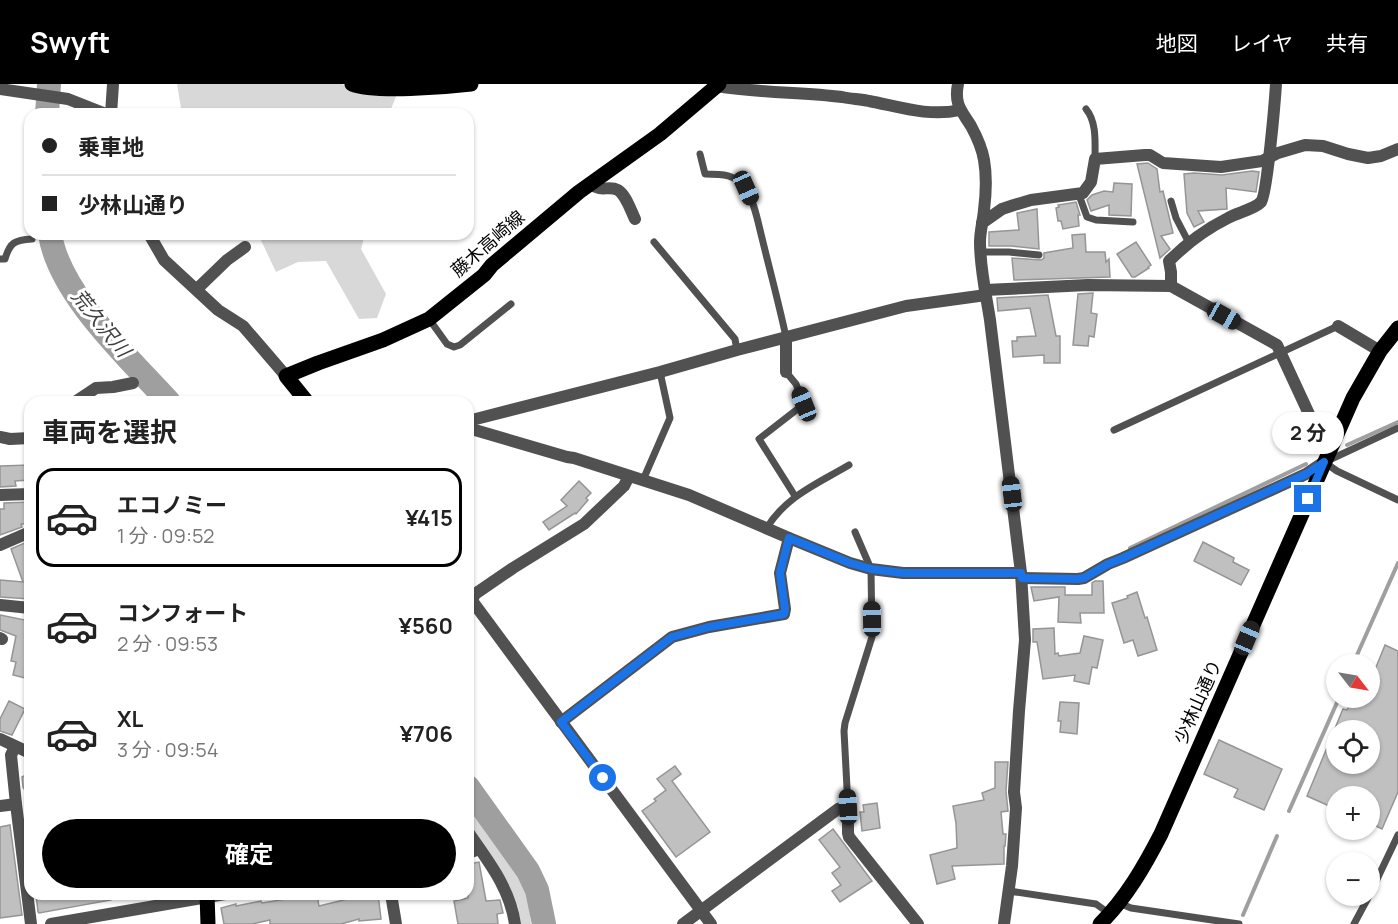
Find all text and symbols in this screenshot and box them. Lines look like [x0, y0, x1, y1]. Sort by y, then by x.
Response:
text: Swyft [30, 23, 110, 61]
text: 地図 [1156, 29, 1198, 57]
text: レイヤ [1231, 29, 1293, 57]
text: 共有 [1326, 29, 1368, 57]
text: 乗車地 [78, 132, 144, 162]
car [730, 168, 762, 208]
text: 少林山通り [78, 190, 188, 220]
street label: 藤木高崎線 [446, 205, 529, 282]
water label: 荒久沢川 [66, 283, 138, 364]
car [1204, 299, 1244, 333]
car [789, 384, 819, 424]
callout: 2 分 [1272, 412, 1344, 454]
text: 車両を選択 [42, 413, 177, 450]
text: 2 分 [1290, 419, 1326, 446]
car [1001, 475, 1023, 513]
route end [1294, 485, 1321, 512]
text: エコノミー [117, 490, 227, 520]
icon: car [45, 491, 99, 545]
text: ¥415 [405, 503, 453, 533]
text: 1 分 · 09:52 [117, 522, 214, 549]
text: コンフォート [117, 598, 248, 628]
icon: car [45, 599, 99, 653]
car [863, 601, 881, 637]
text: ¥560 [399, 611, 453, 641]
car [1232, 618, 1262, 658]
text: 2 分 · 09:53 [117, 630, 218, 657]
north arrow [1326, 654, 1380, 708]
map controls [1326, 654, 1380, 906]
street label: 少林山通り [1168, 656, 1226, 748]
text: XL [117, 704, 143, 734]
icon: car [45, 707, 99, 761]
text: ¥706 [400, 719, 453, 749]
button: locate [1326, 720, 1380, 774]
text: 3 分 · 09:54 [117, 736, 219, 763]
route start [589, 764, 616, 791]
button: + [1326, 786, 1380, 840]
car [838, 789, 858, 825]
button: 確定 [42, 819, 456, 888]
button: − [1326, 852, 1380, 906]

